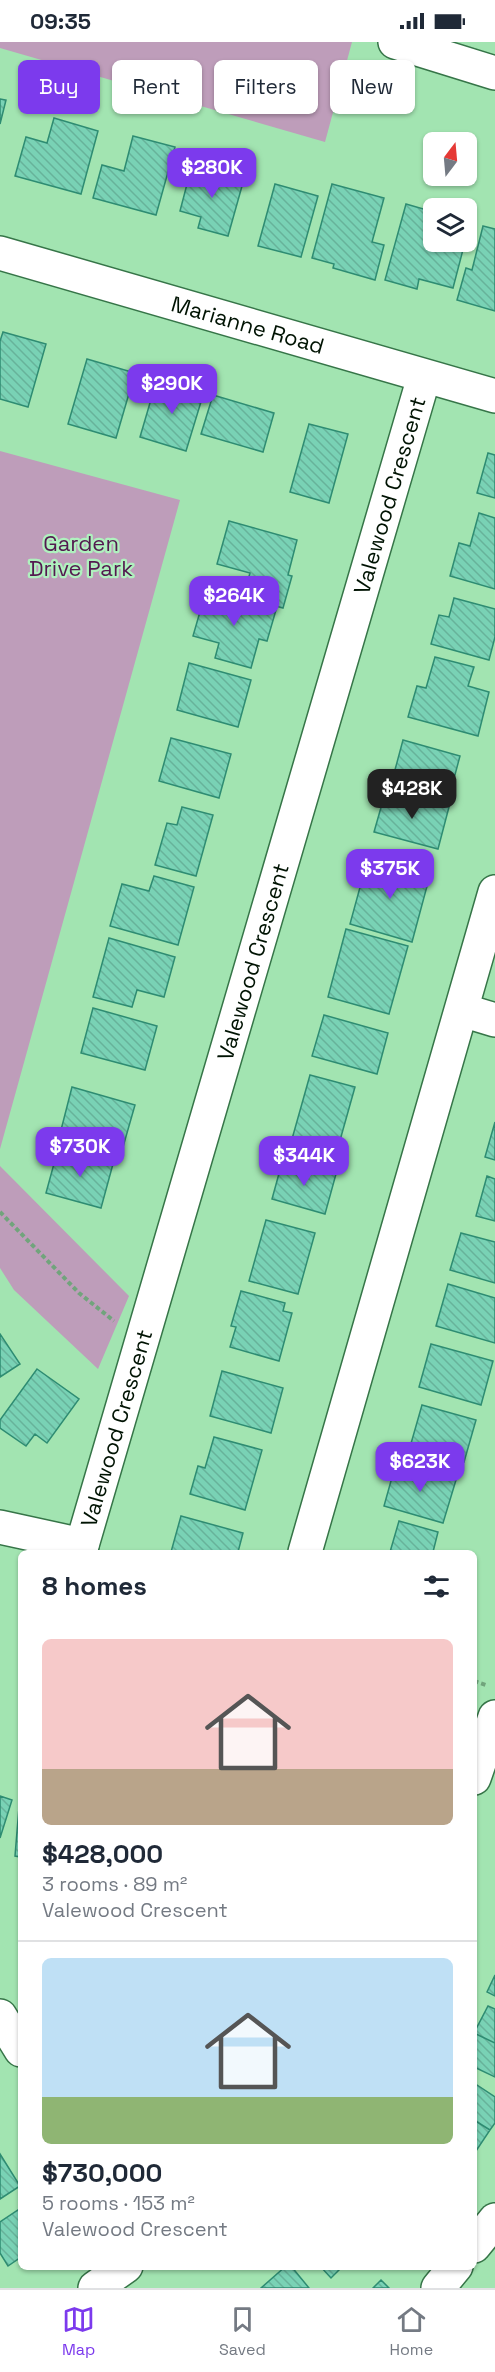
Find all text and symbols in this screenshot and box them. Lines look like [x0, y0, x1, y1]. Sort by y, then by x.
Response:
text: 09:35 [30, 7, 91, 35]
chip: Buy [18, 60, 100, 114]
chip: Rent [112, 60, 202, 114]
chip: Filters [214, 60, 318, 114]
chip: New [330, 60, 415, 114]
north arrow [423, 132, 477, 186]
map controls [423, 132, 477, 252]
pin: $280K [170, 148, 254, 199]
text: $280K [181, 154, 243, 180]
button: layers [423, 198, 477, 252]
street label: Marianne Road [168, 289, 328, 360]
pin: $290K [130, 364, 214, 415]
text: $290K [141, 370, 203, 396]
street label: Valewood Crescent [347, 393, 431, 597]
park label: Garden Drive Park [29, 529, 133, 582]
pin: $264K [192, 576, 276, 627]
text: $264K [203, 582, 265, 608]
pin: $428K [370, 769, 454, 820]
text: $428K [381, 775, 443, 801]
pin: $375K [348, 849, 432, 900]
text: $375K [360, 855, 420, 881]
street label: Valewood Crescent [211, 860, 295, 1064]
pin: $730K [38, 1127, 122, 1178]
text: $730K [50, 1133, 110, 1159]
pin: $344K [262, 1136, 346, 1187]
text: $344K [273, 1142, 335, 1168]
street label: Valewood Crescent [74, 1326, 158, 1530]
pin: $623K [378, 1442, 462, 1493]
text: $623K [390, 1448, 450, 1474]
text: 8 homes [42, 1569, 147, 1603]
icon: filters [420, 1570, 453, 1603]
icon: home [194, 1678, 302, 1786]
text: $428,000 [42, 1837, 163, 1871]
text: 3 rooms · 89 m² [42, 1871, 187, 1897]
text: Valewood Crescent [42, 1897, 228, 1923]
icon: home [194, 1997, 302, 2105]
text: $730,000 [42, 2156, 162, 2190]
text: 5 rooms · 153 m² [42, 2190, 195, 2216]
text: Valewood Crescent [42, 2216, 228, 2242]
tab: Map [62, 2303, 95, 2360]
tab: Saved [219, 2303, 266, 2360]
tab: Home [389, 2303, 433, 2360]

